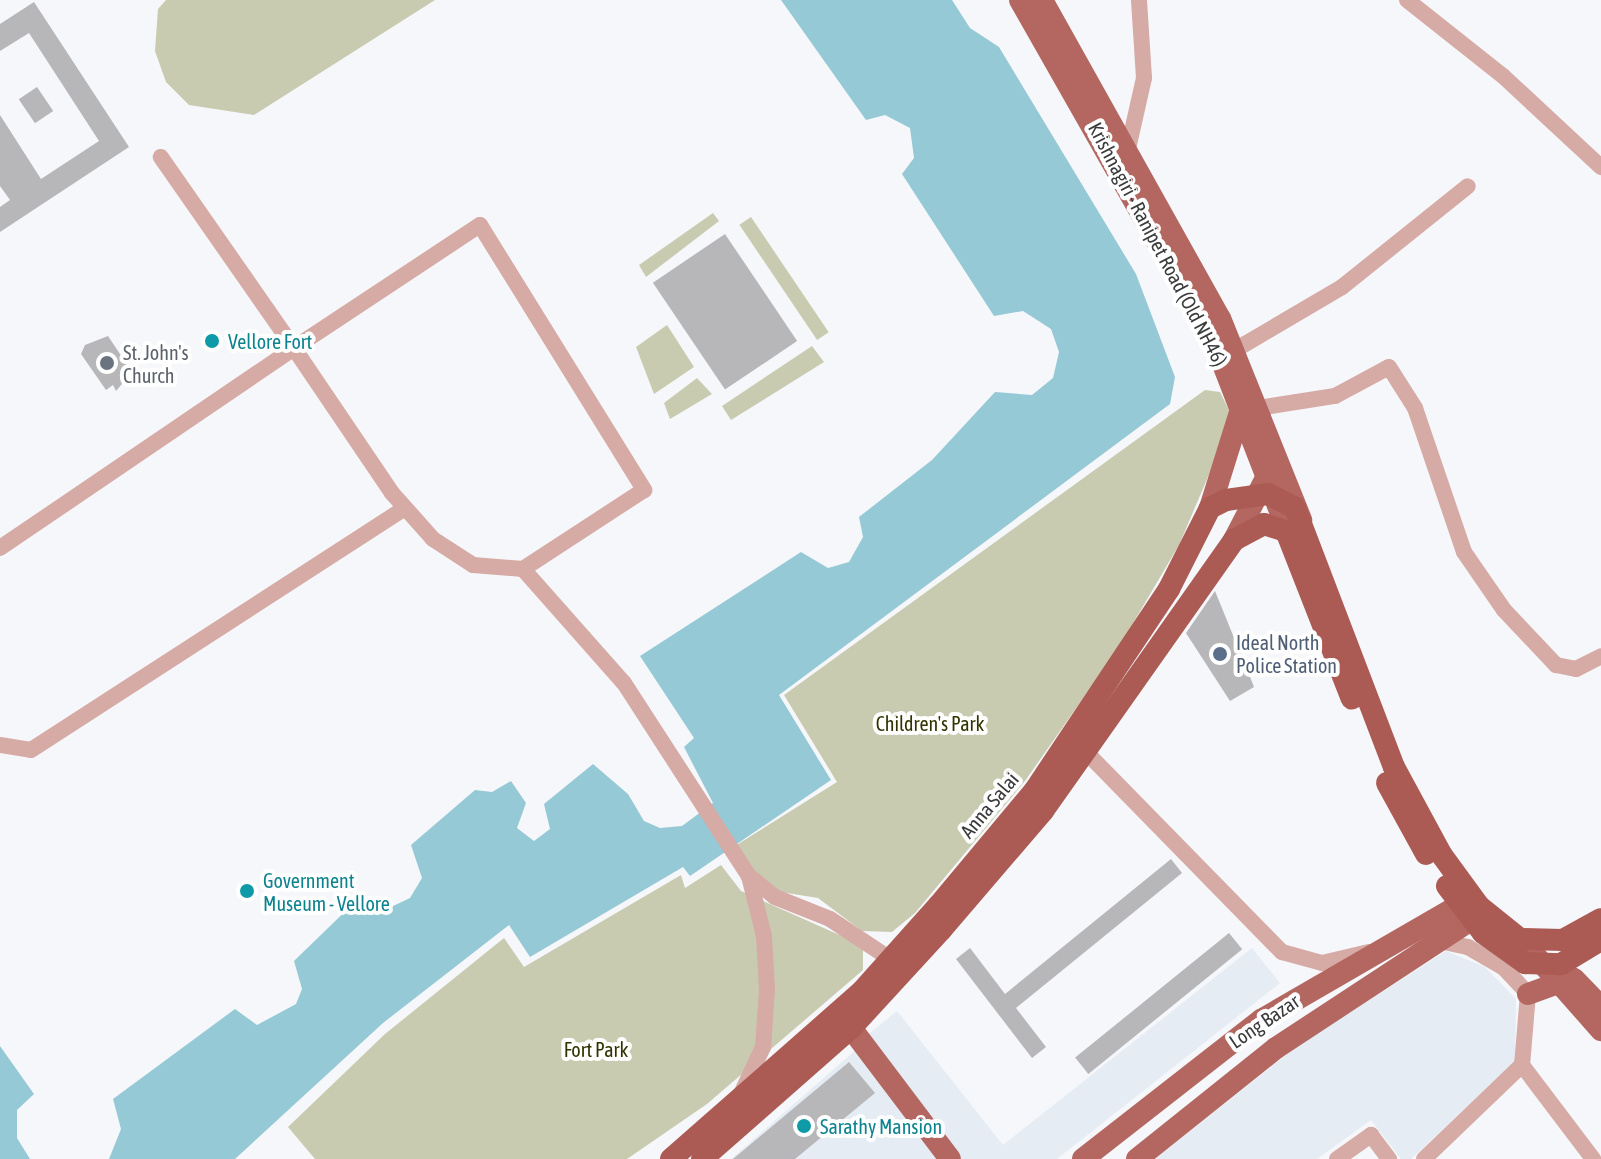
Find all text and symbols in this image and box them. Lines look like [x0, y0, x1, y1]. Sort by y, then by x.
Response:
street label: Krishnagiri - Ranipet Road (Old NH46) [1083, 118, 1233, 370]
place label: Vellore Fort [228, 329, 312, 353]
marker: Vellore Fort [203, 332, 221, 350]
place label: St. John's Church [123, 340, 189, 387]
marker: St. John's Church [98, 354, 116, 372]
place label: Ideal North Police Station [1236, 630, 1337, 677]
marker: Ideal North Police Station [1211, 645, 1229, 663]
park label: Children's Park [876, 711, 984, 735]
street label: Anna Salai [955, 767, 1023, 843]
place label: Government Museum - Vellore [263, 868, 390, 915]
marker: Government Museum - Vellore [238, 882, 256, 900]
street label: Long Bazar [1224, 989, 1304, 1053]
park label: Fort Park [564, 1037, 628, 1061]
place label: Sarathy Mansion [820, 1114, 942, 1138]
marker: Sarathy Mansion [795, 1117, 813, 1135]

